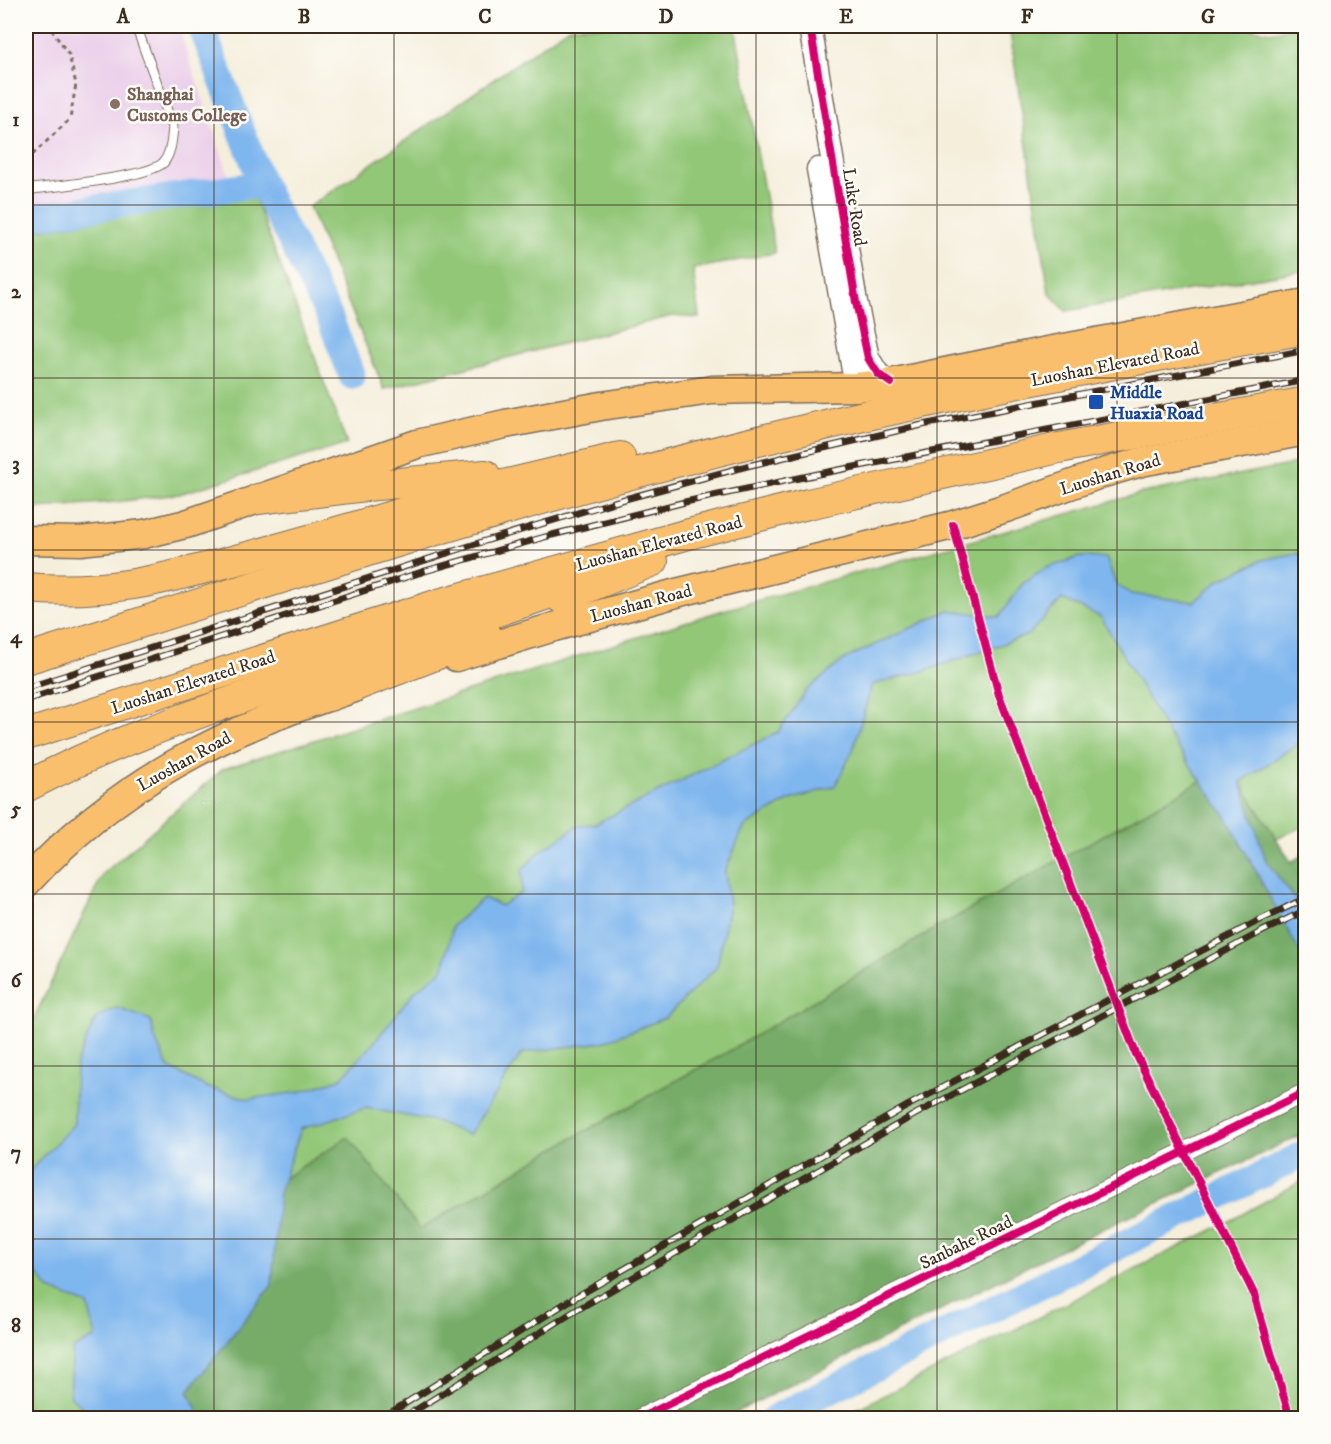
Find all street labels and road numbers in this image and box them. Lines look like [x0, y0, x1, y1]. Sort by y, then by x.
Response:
street label: Luke Road [837, 166, 871, 248]
street label: Luoshan Elevated Road [1029, 338, 1201, 392]
street label: Luoshan Road [1057, 449, 1163, 501]
street label: Luoshan Elevated Road [574, 511, 745, 577]
street label: Luoshan Road [588, 580, 694, 628]
street label: Luoshan Elevated Road [108, 646, 278, 720]
street label: Luoshan Road [134, 727, 235, 797]
street label: Sanbahe Road [916, 1211, 1016, 1275]

